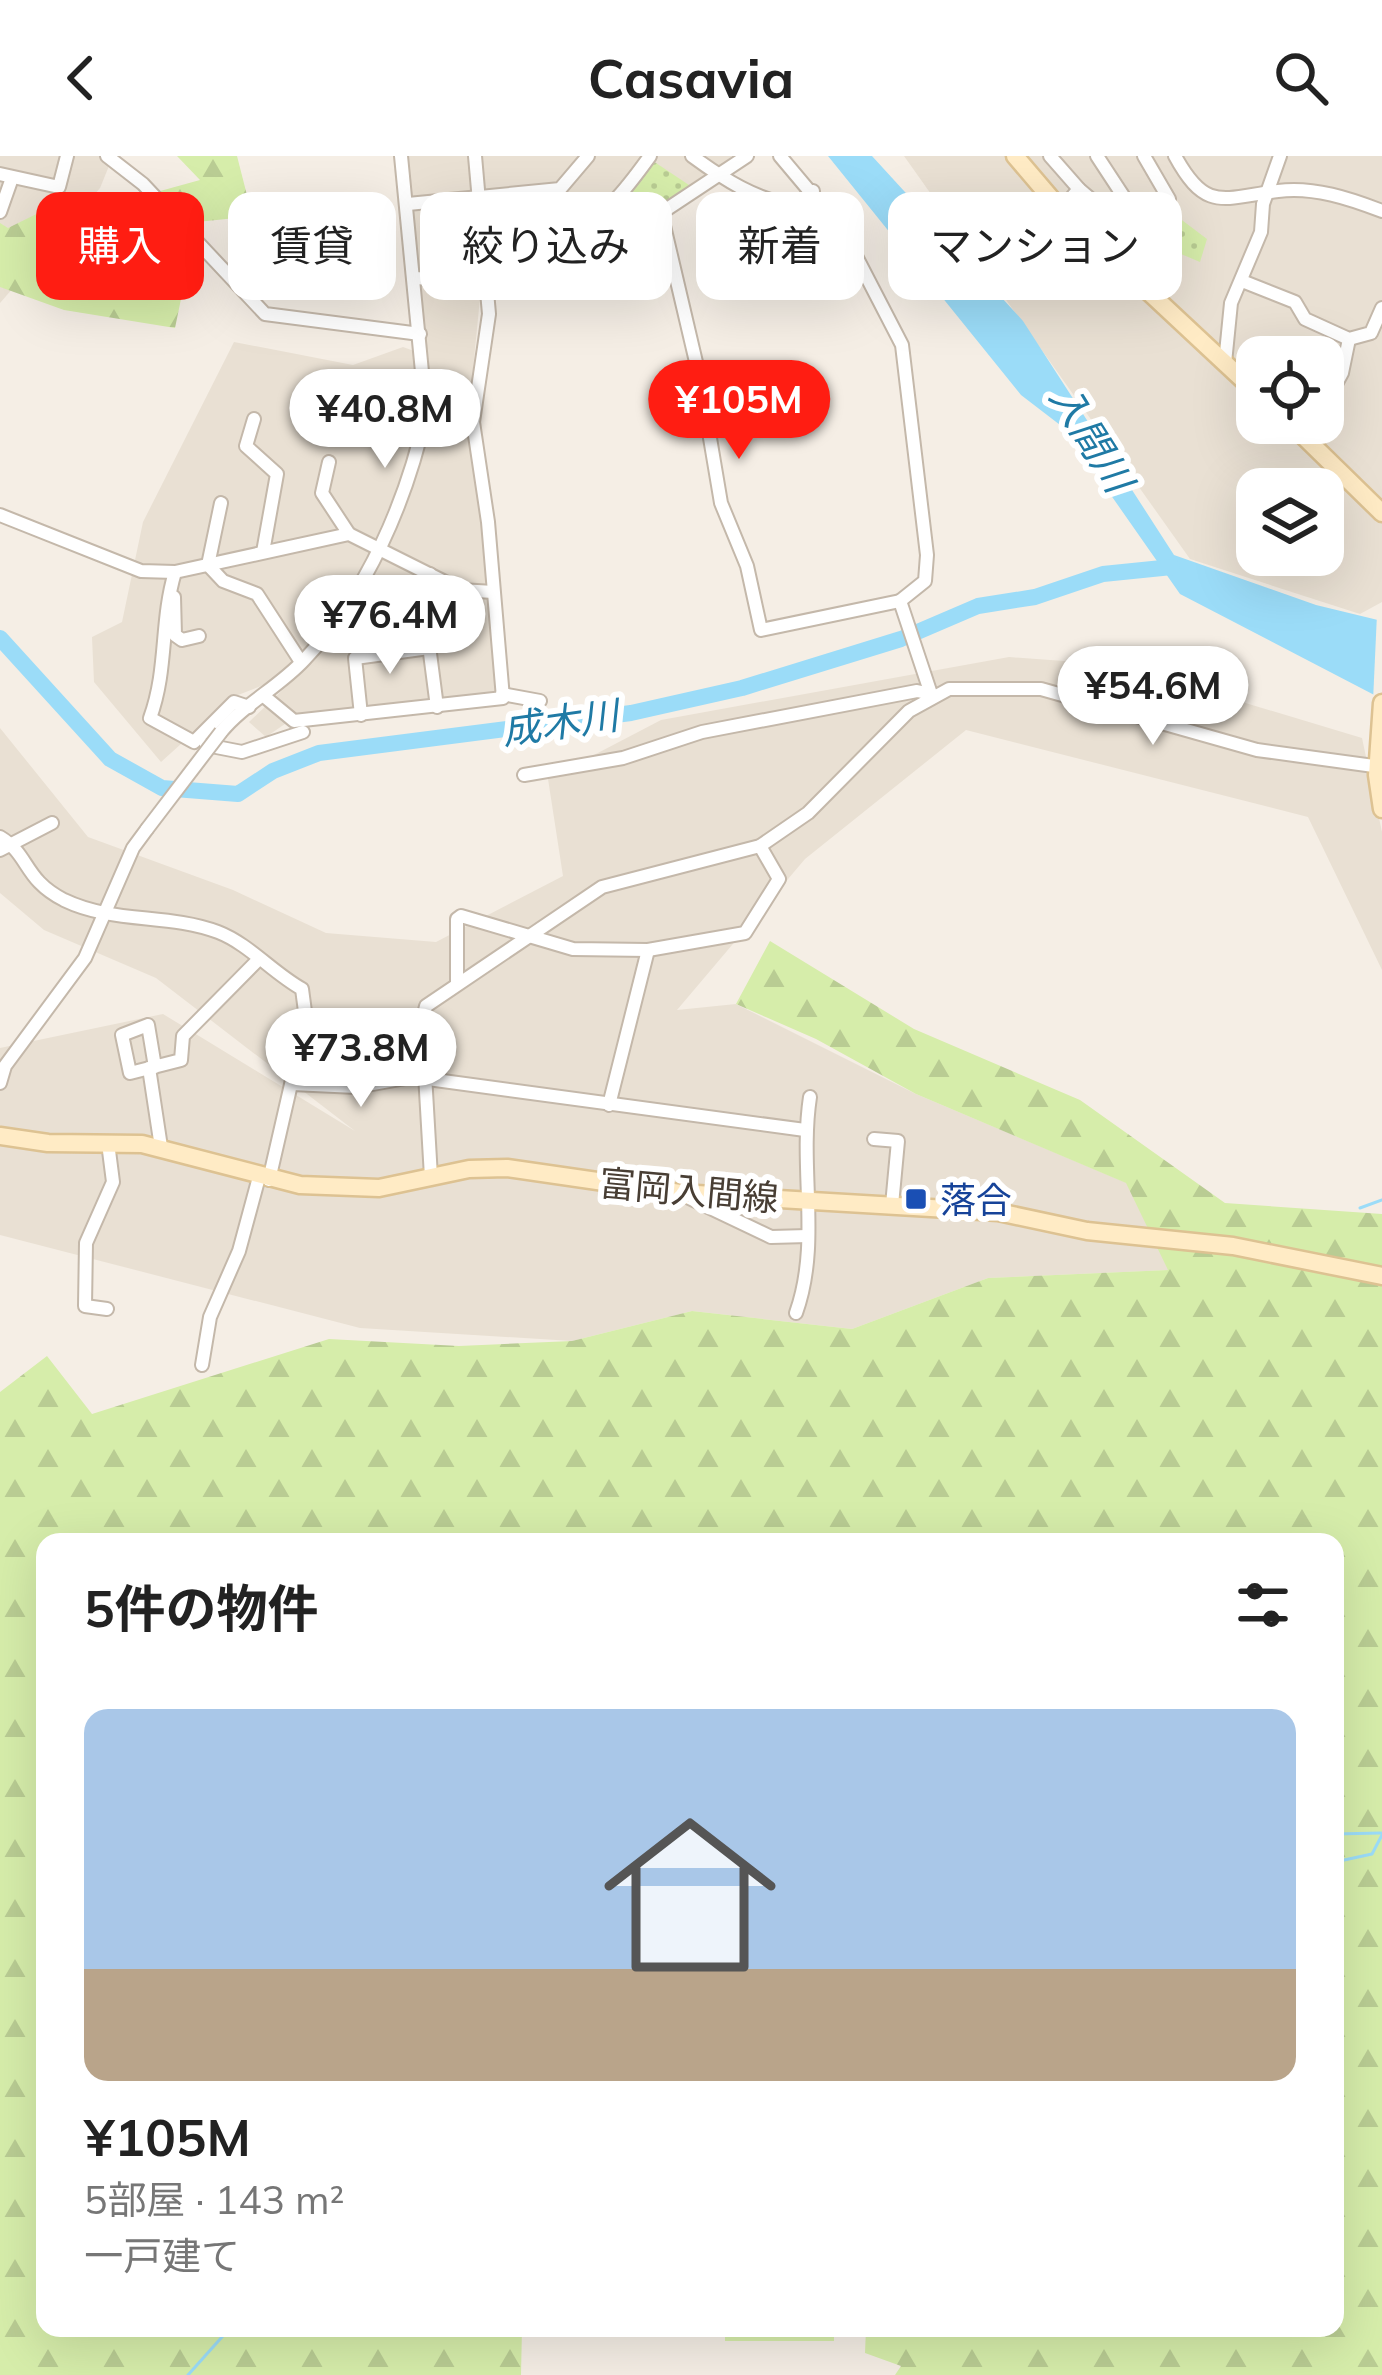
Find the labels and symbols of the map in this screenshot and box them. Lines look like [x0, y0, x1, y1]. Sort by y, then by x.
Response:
pin: ¥105M [655, 360, 823, 462]
pin: ¥40.8M [287, 369, 483, 471]
water label: 入間川 [1040, 375, 1146, 504]
pin: ¥76.4M [292, 575, 488, 677]
pin: ¥54.6M [1055, 646, 1251, 748]
water label: 成木川 [499, 689, 625, 754]
pin: ¥73.8M [263, 1008, 459, 1110]
street label: 富岡入間線 [597, 1160, 781, 1220]
place label: 落合 [940, 1177, 1012, 1222]
marker: 落合 [903, 1186, 929, 1212]

